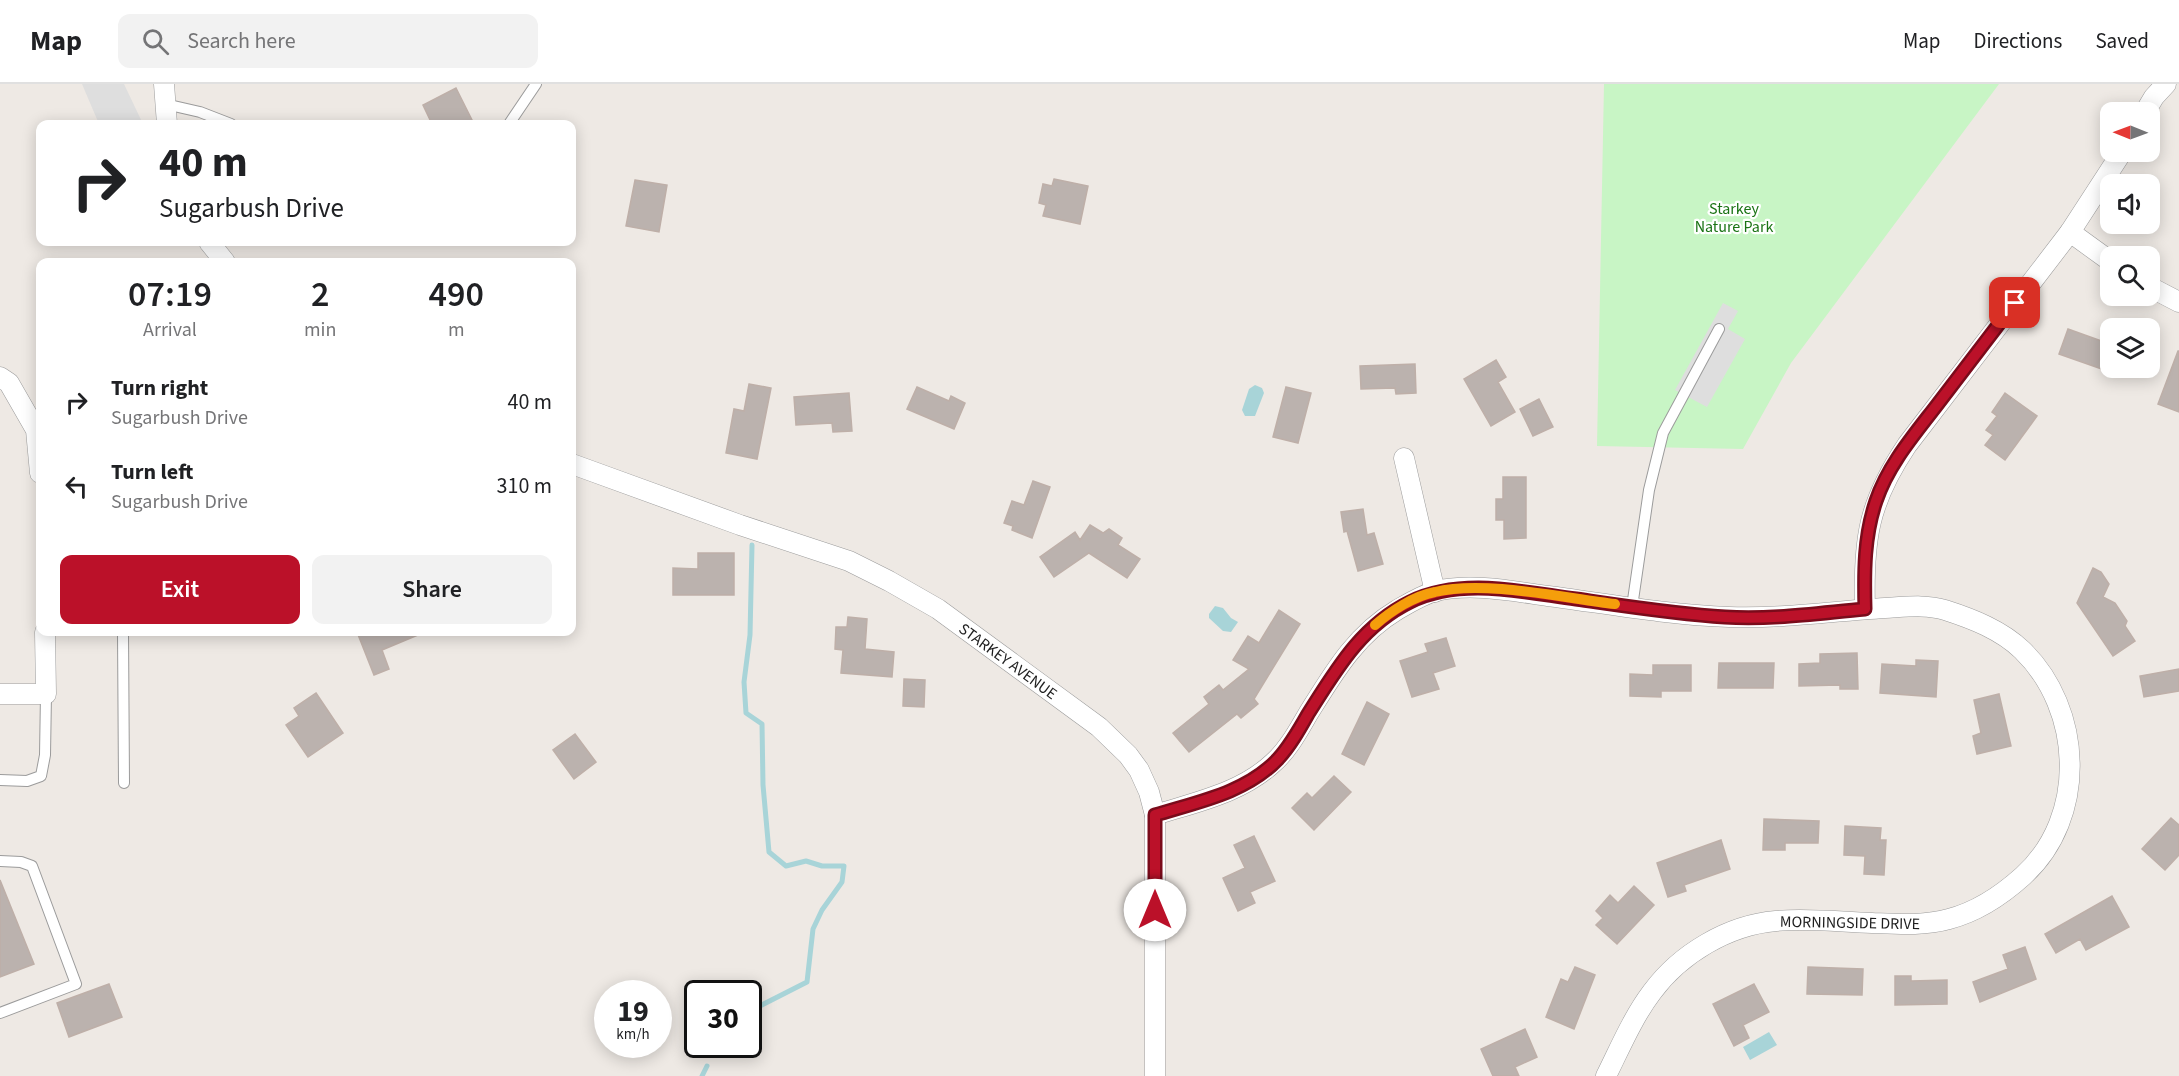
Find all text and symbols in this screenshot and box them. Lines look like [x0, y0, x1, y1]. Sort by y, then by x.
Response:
search box [118, 14, 538, 68]
text: Map [30, 21, 82, 61]
icon: search [139, 25, 172, 58]
text: Search here [187, 25, 296, 57]
text: Map [1903, 26, 1941, 56]
text: Directions [1974, 26, 2062, 56]
text: Saved [2095, 26, 2149, 56]
north arrow [2100, 102, 2160, 162]
map controls [2100, 102, 2160, 378]
text: 40 m [159, 133, 248, 193]
icon: right [60, 144, 138, 222]
button: sound [2100, 174, 2160, 234]
text: Sugarbush Drive [159, 189, 344, 228]
park label: Starkey Nature Park [1695, 198, 1773, 238]
button: search [2100, 246, 2160, 306]
text: 07:19 [128, 269, 212, 320]
text: 2 [311, 269, 329, 320]
text: 490 [428, 269, 484, 320]
pin [1989, 277, 2040, 328]
icon: arrive [1998, 286, 2031, 319]
text: Arrival [143, 316, 197, 344]
text: min [304, 316, 336, 344]
text: m [448, 316, 464, 344]
button: layers [2100, 318, 2160, 378]
text: Turn right [111, 372, 208, 404]
icon: right [60, 386, 93, 419]
text: 40 m [507, 386, 552, 418]
text: Sugarbush Drive [111, 404, 248, 432]
text: Turn left [111, 456, 193, 488]
icon: left [60, 470, 93, 503]
text: 310 m [497, 470, 552, 502]
text: Sugarbush Drive [111, 488, 248, 516]
button: Exit [60, 555, 300, 624]
button: Share [312, 555, 552, 624]
street label: STARKEY AVENUE [954, 618, 1061, 705]
position arrow [1123, 878, 1187, 942]
street label: MORNINGSIDE DRIVE [1780, 911, 1920, 935]
speed limit sign: 30 [684, 980, 762, 1058]
text: 19 [617, 990, 649, 1033]
text: km/h [616, 1024, 650, 1045]

